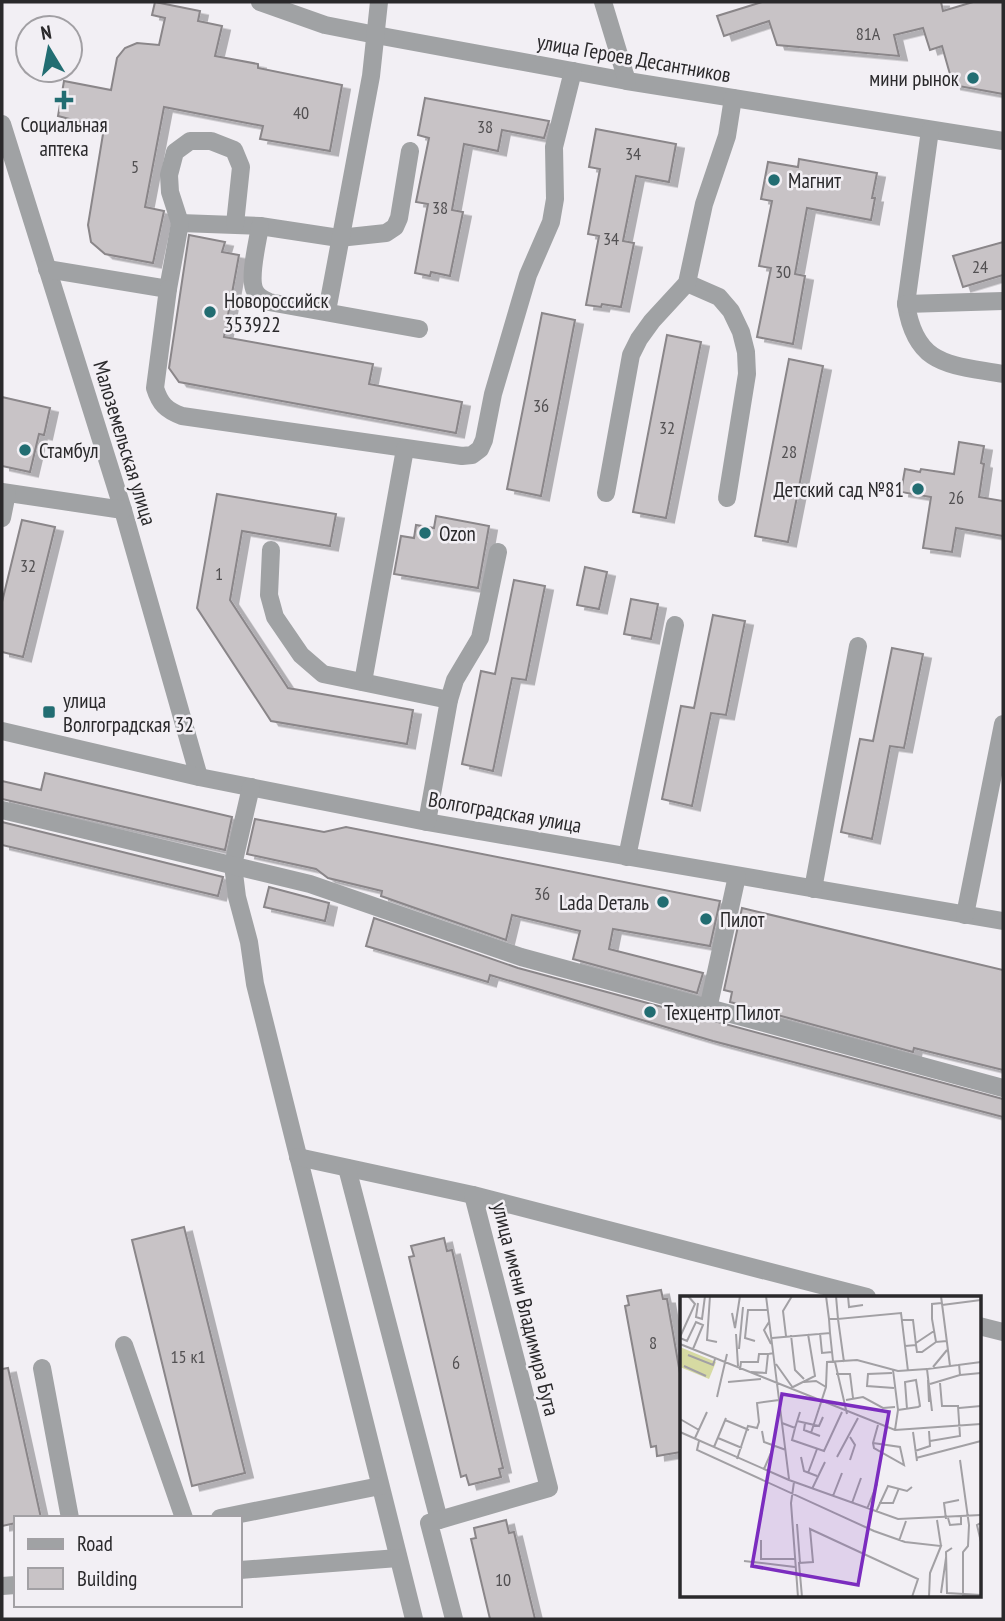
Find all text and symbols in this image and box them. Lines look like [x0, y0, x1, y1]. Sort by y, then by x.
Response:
north arrow [14, 14, 84, 84]
text: N [39, 20, 53, 45]
house number: 81А [856, 22, 881, 45]
street label: улица Героев Десантников [535, 28, 733, 88]
place label: мини рынок [869, 65, 959, 92]
marker: мини рынок [965, 70, 981, 86]
marker: Социальная аптека [56, 92, 72, 108]
house number: 40 [293, 101, 309, 124]
place label: Социальная аптека [20, 111, 108, 162]
house number: 38 [477, 115, 493, 138]
house number: 34 [625, 142, 641, 165]
house number: 5 [131, 155, 139, 178]
place label: Магнит [788, 167, 841, 194]
marker: Магнит [766, 172, 782, 188]
house number: 38 [432, 196, 448, 219]
house number: 34 [603, 227, 619, 250]
house number: 24 [972, 255, 988, 278]
house number: 30 [775, 260, 791, 283]
place label: Новороссийск 353922 [224, 287, 329, 338]
marker: Новороссийск 353922 [202, 304, 218, 320]
street label: Малоземельская улица [87, 357, 163, 529]
house number: 36 [533, 394, 549, 417]
house number: 32 [659, 416, 675, 439]
place label: Стамбул [39, 437, 99, 464]
house number: 28 [781, 440, 797, 463]
marker: Стамбул [17, 442, 33, 458]
place label: Детский сад №81 [774, 476, 904, 503]
marker: Детский сад №81 [910, 481, 926, 497]
house number: 26 [948, 486, 964, 509]
place label: Ozon [439, 520, 476, 547]
marker: Ozon [417, 525, 433, 541]
house number: 32 [20, 554, 36, 577]
house number: 1 [215, 562, 223, 585]
place label: улица Волгоградская 32 [63, 687, 194, 738]
marker: улица Волгоградская 32 [41, 704, 57, 720]
street label: Волгоградская улица [426, 785, 584, 839]
house number: 36 [534, 882, 550, 905]
place label: Lada Dеталь [559, 889, 649, 916]
marker: Lada Dеталь [655, 894, 671, 910]
place label: Пилот [720, 906, 765, 933]
marker: Пилот [698, 911, 714, 927]
place label: Техцентр Пилот [664, 999, 780, 1026]
marker: Техцентр Пилот [642, 1004, 658, 1020]
street label: улица имени Владимира Бута [486, 1199, 566, 1419]
inset map [680, 1296, 981, 1596]
house number: 8 [649, 1331, 657, 1354]
house number: 15 к1 [170, 1345, 206, 1368]
house number: 6 [452, 1351, 460, 1374]
legend [14, 1516, 242, 1607]
text: Road [77, 1530, 113, 1557]
text: Building [77, 1565, 137, 1592]
house number: 10 [495, 1568, 511, 1591]

